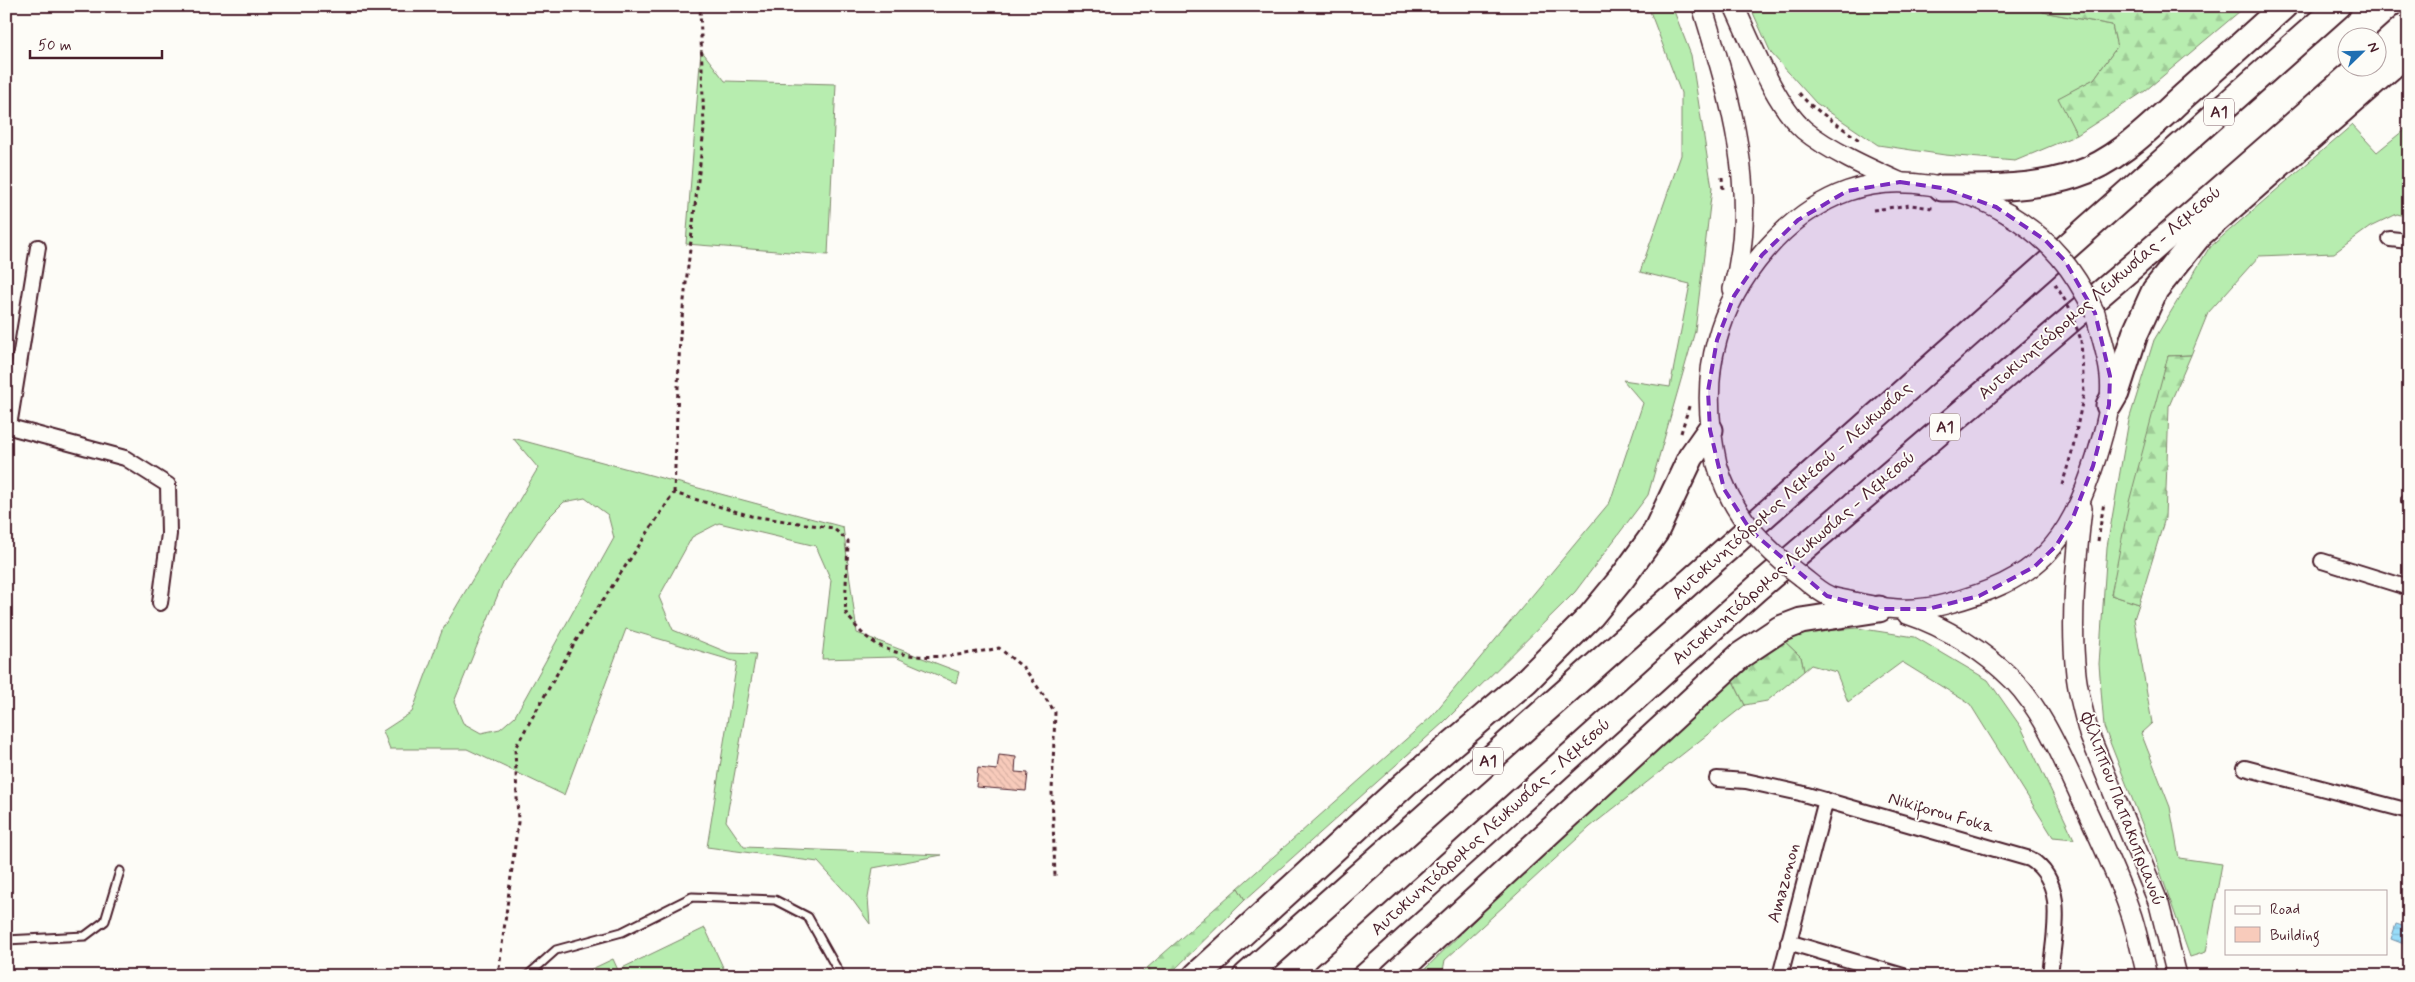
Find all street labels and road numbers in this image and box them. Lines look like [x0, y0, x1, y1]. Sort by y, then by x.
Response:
road number: A1 [2204, 98, 2234, 125]
street label: Αυτοκινητόδρομος Λευκωσίας - Λεμεσού [1973, 181, 2227, 405]
street label: Αυτοκινητόδρομος Λεμεσού - Λευκωσίας [1667, 377, 1917, 605]
road number: A1 [1930, 414, 1960, 441]
street label: Αυτοκινητόδρομος Λευκωσίας - Λεμεσού [1667, 446, 1921, 670]
street label: Φίλιππου Παπακυπριανού [2074, 708, 2170, 909]
street label: Αυτοκινητόδρομος Λευκωσίας - Λεμεσού [1366, 713, 1616, 941]
road number: A1 [1473, 748, 1503, 774]
street label: Nikiforou Foka [1885, 786, 1997, 842]
street label: Amazonon [1762, 840, 1806, 926]

